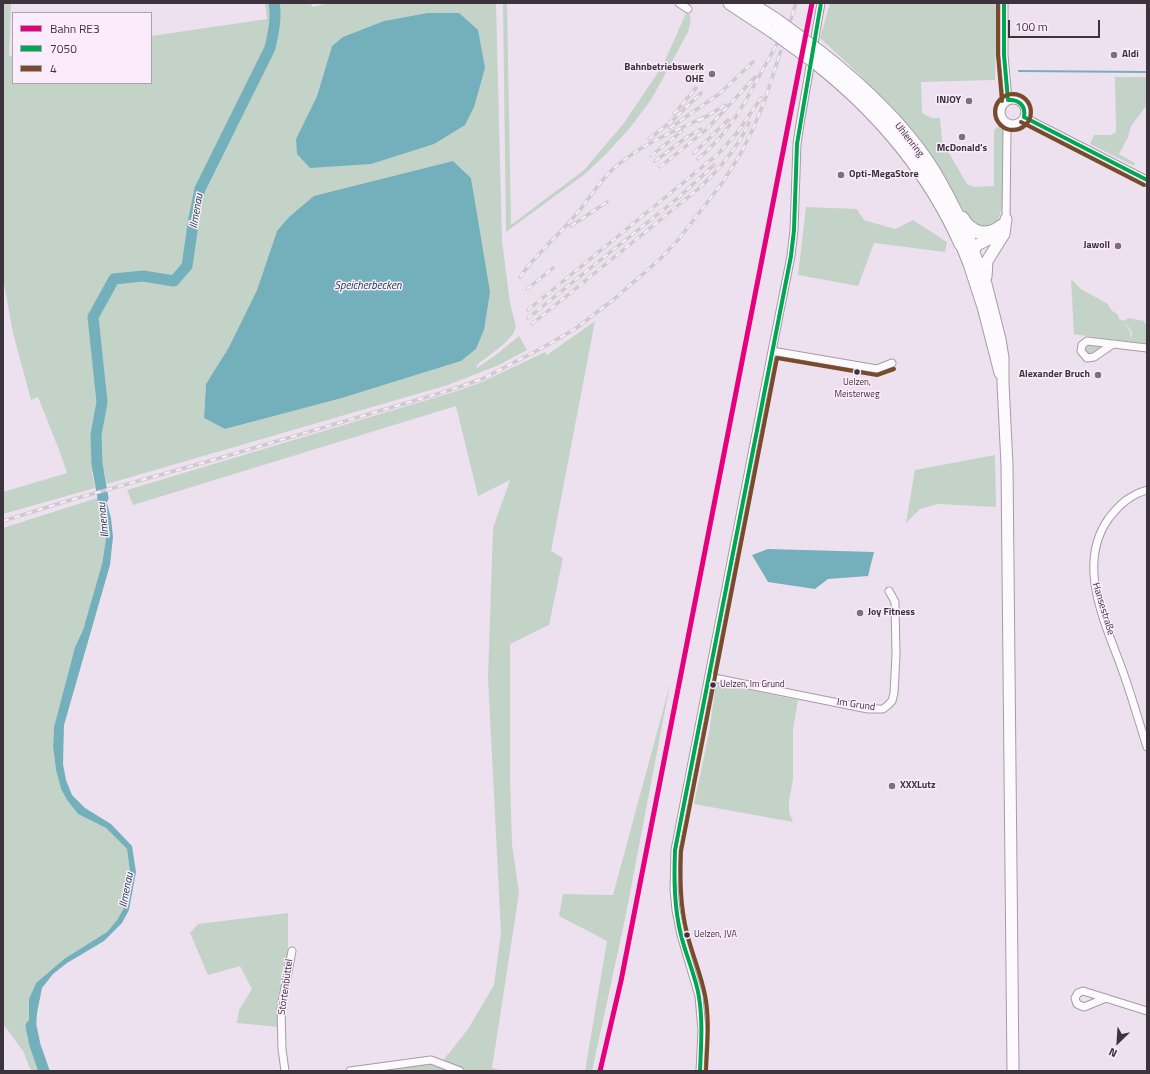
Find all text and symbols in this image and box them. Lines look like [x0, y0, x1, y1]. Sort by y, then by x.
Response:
legend [12, 12, 152, 84]
scale bar [1010, 12, 1102, 38]
text: 100 m [1015, 17, 1048, 36]
text: Bahn RE3 [50, 19, 100, 38]
text: 7050 [50, 39, 77, 58]
place label: Aldi [1122, 49, 1139, 61]
marker: Aldi [1109, 50, 1119, 60]
text: 4 [50, 59, 57, 78]
place label: Bahnbetriebswerk OHE [624, 62, 704, 86]
marker: Bahnbetriebswerk OHE [707, 69, 717, 79]
place label: INJOY [936, 95, 961, 107]
marker: INJOY [964, 96, 974, 106]
street label: Uhlenring [892, 120, 926, 160]
marker: McDonald's [957, 132, 967, 142]
place label: McDonald's [937, 143, 987, 155]
place label: Opti-MegaStore [849, 169, 918, 181]
marker: Opti-MegaStore [836, 170, 846, 180]
water label: Ilmenau [187, 193, 207, 229]
place label: Jawoll [1083, 240, 1110, 252]
marker: Jawoll [1113, 241, 1123, 251]
water label: Speicherbecken [334, 279, 402, 293]
marker: Uelzen, Meisterweg [852, 367, 862, 377]
place label: Alexander Bruch [1019, 369, 1090, 381]
marker: Alexander Bruch [1093, 370, 1103, 380]
place label: Uelzen, Meisterweg [834, 378, 880, 399]
water label: Ilmenau [96, 502, 112, 538]
street label: Hansestraße [1089, 581, 1117, 637]
place label: Joy Fitness [868, 607, 915, 619]
marker: Joy Fitness [855, 608, 865, 618]
marker: Uelzen, Im Grund [708, 680, 718, 690]
place label: Uelzen, Im Grund [720, 680, 785, 690]
street label: Im Grund [836, 696, 876, 714]
place label: XXXLutz [900, 780, 935, 792]
marker: XXXLutz [887, 781, 897, 791]
water label: Ilmenau [117, 872, 137, 908]
marker: Uelzen, JVA [682, 930, 692, 940]
place label: Uelzen, JVA [694, 930, 737, 940]
street label: Störtenbüttel [276, 958, 296, 1016]
north arrow [1098, 1022, 1138, 1062]
text: N [1106, 1044, 1120, 1062]

